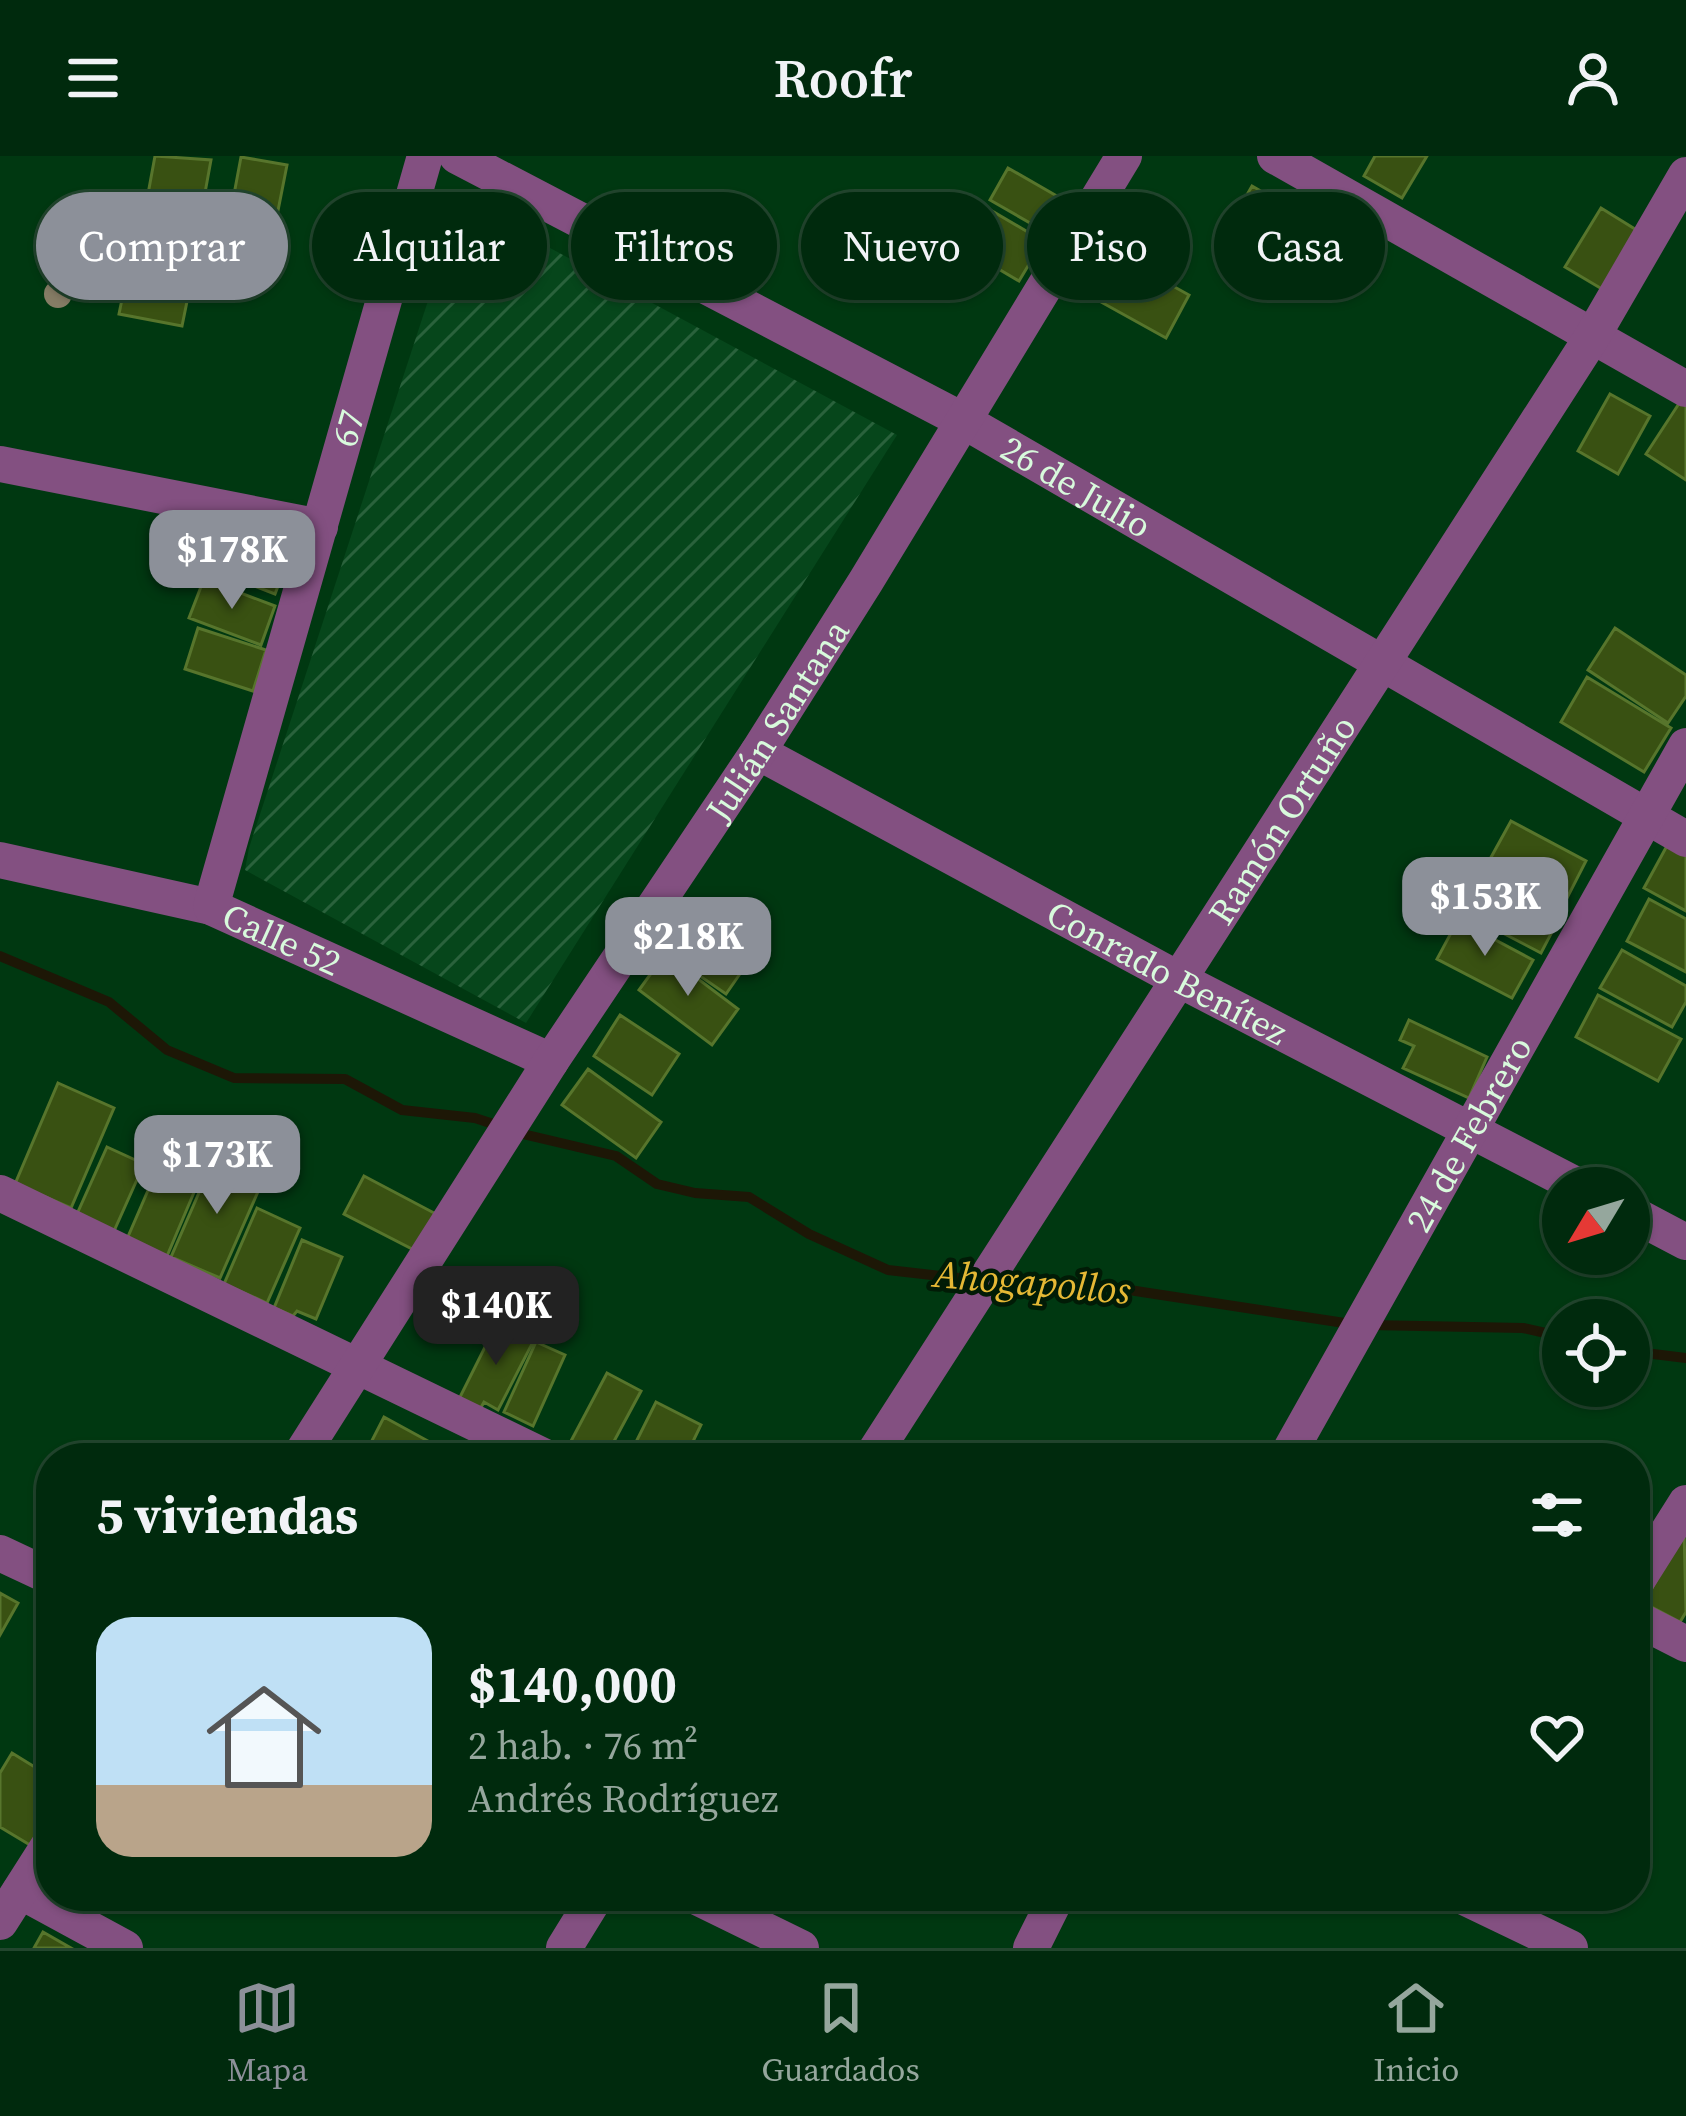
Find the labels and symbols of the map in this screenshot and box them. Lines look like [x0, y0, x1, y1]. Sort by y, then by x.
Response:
street label: 67 [319, 404, 376, 452]
street label: 26 de Julio [992, 423, 1161, 549]
pin: $178K [148, 510, 316, 612]
street label: Julián Santana [693, 609, 861, 832]
street label: Ramón Ortuño [1196, 706, 1367, 934]
pin: $153K [1401, 857, 1569, 959]
street label: Conrado Benítez [1038, 888, 1296, 1056]
street label: Calle 52 [215, 891, 349, 987]
pin: $218K [604, 897, 772, 999]
street label: 24 de Febrero [1394, 1027, 1543, 1241]
pin: $173K [133, 1115, 301, 1217]
north arrow [1542, 1167, 1650, 1275]
water label: Ahogapollos [929, 1247, 1134, 1317]
pin: $140K [412, 1266, 580, 1368]

